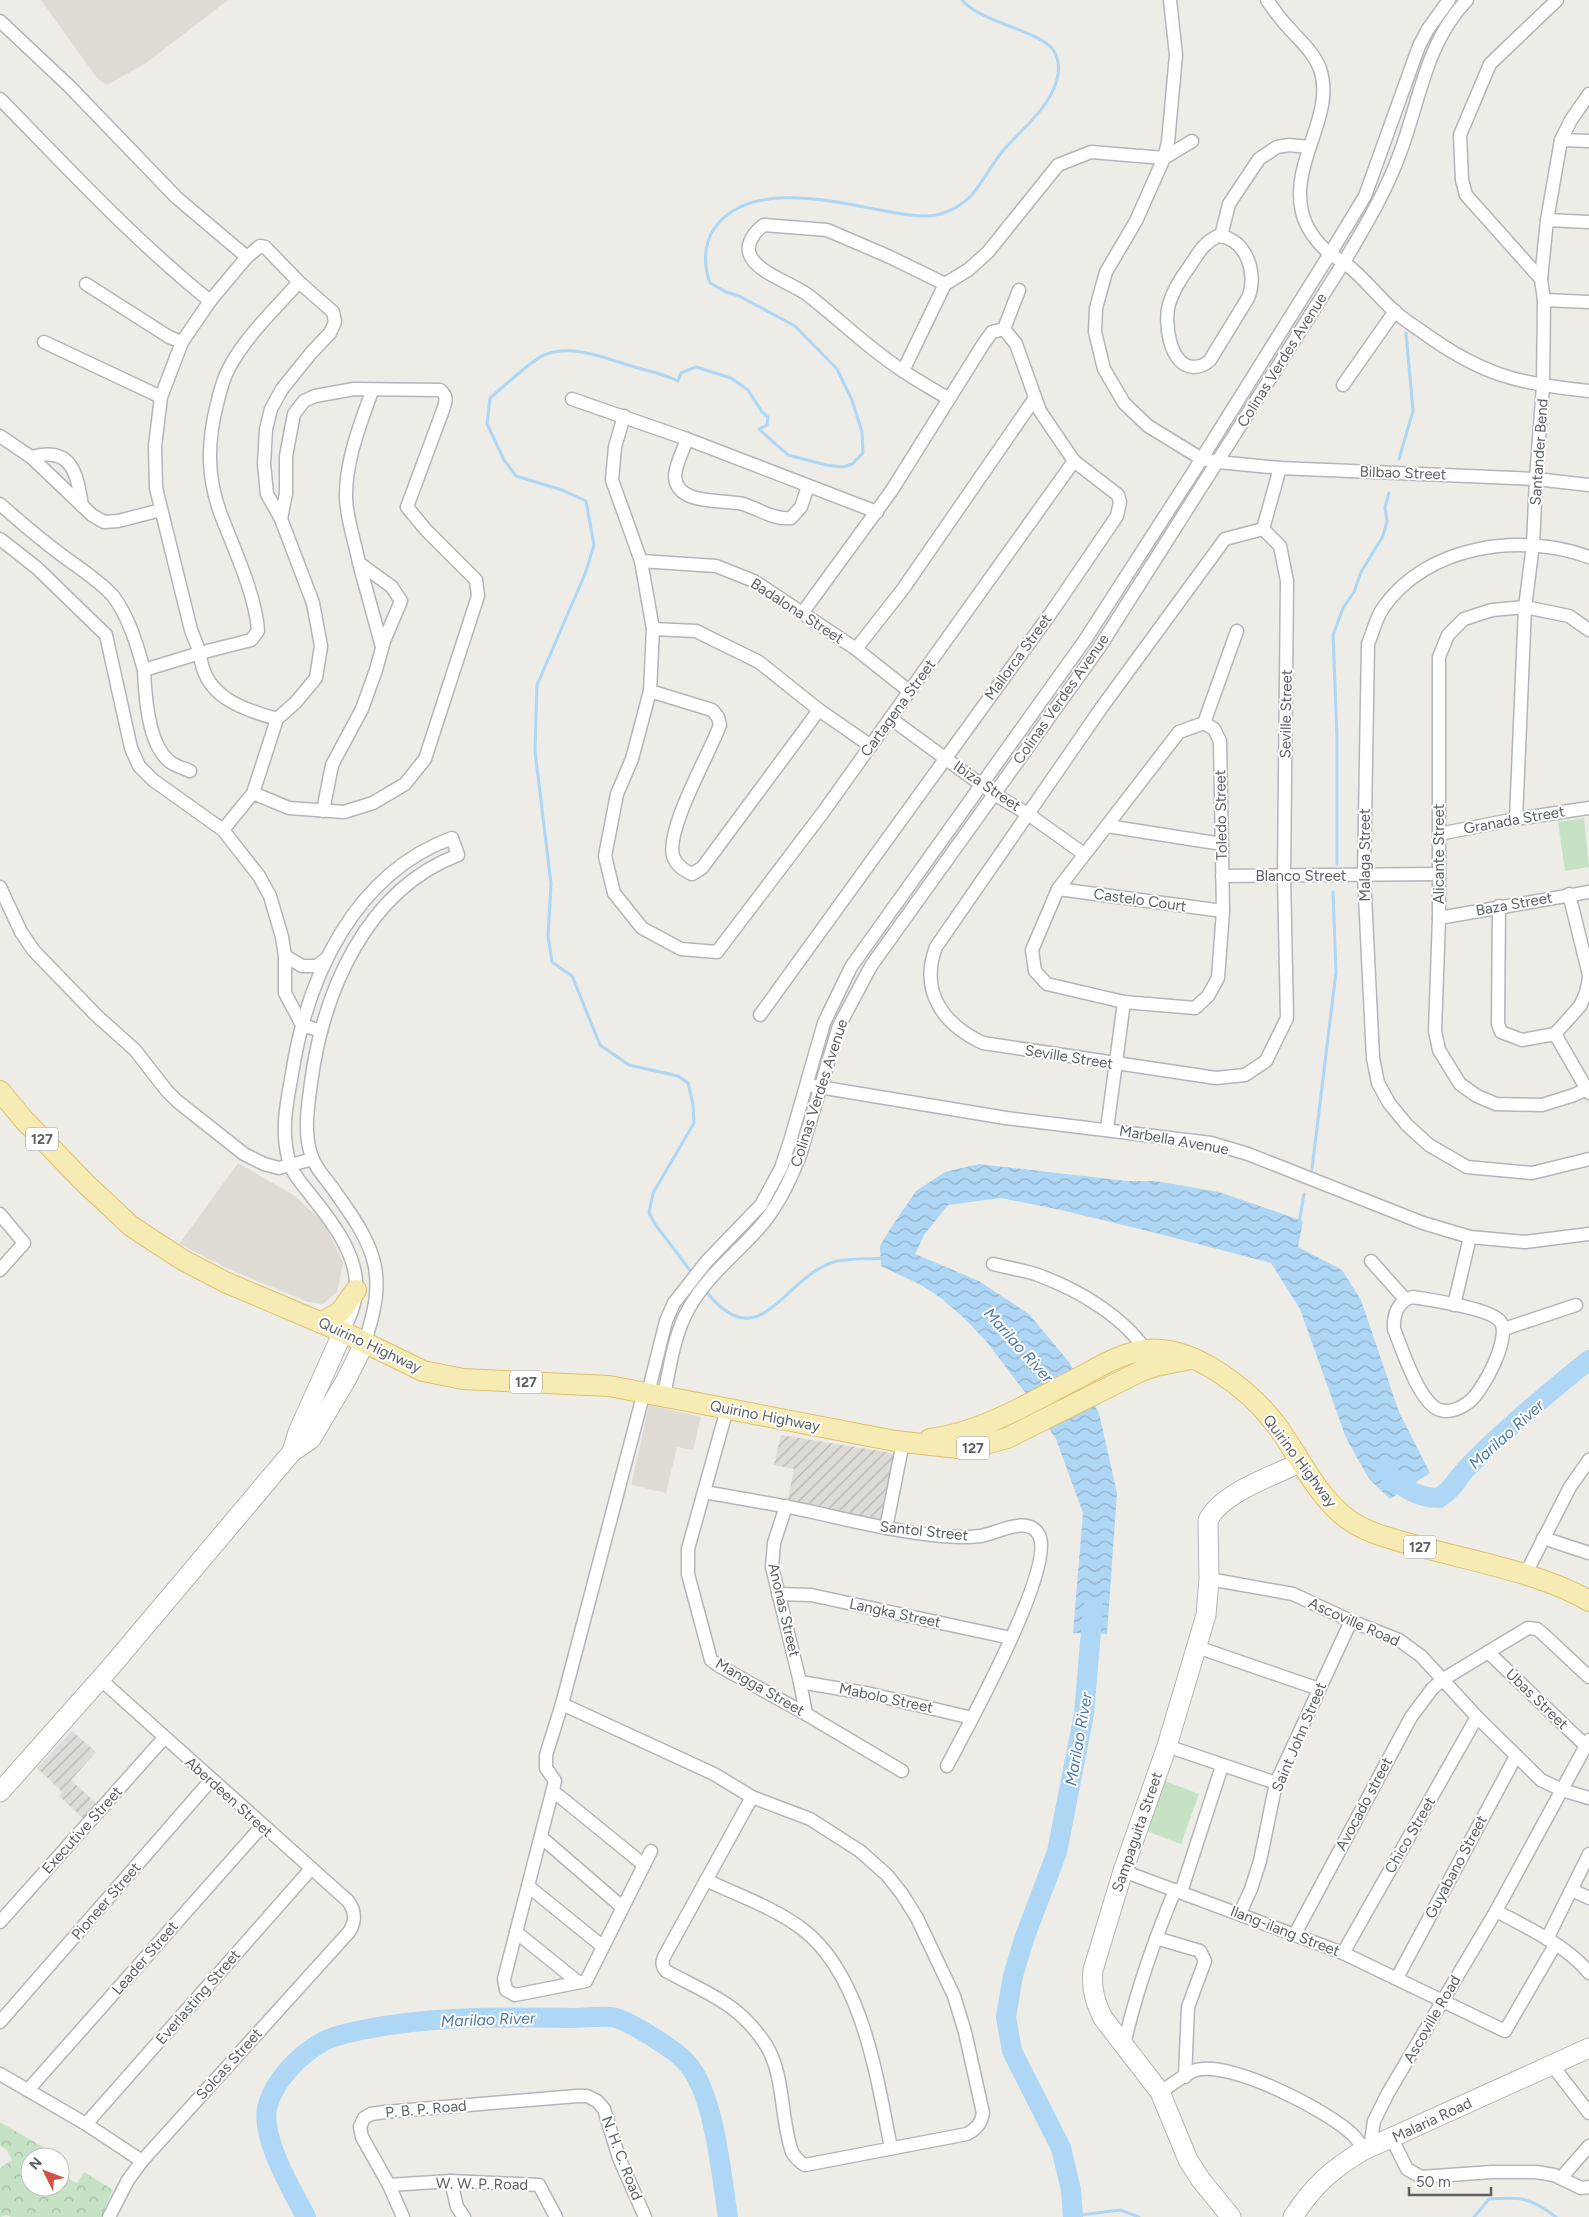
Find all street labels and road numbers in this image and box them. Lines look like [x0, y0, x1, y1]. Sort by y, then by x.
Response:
street label: Colinas Verdes Avenue [1233, 290, 1331, 430]
street label: Santander Bend [1526, 398, 1552, 506]
street label: Bilbao Street [1359, 462, 1447, 484]
street label: Badalona Street [747, 574, 847, 648]
street label: Mallorca Street [981, 610, 1056, 704]
street label: Colinas Verdes Avenue [1009, 631, 1113, 767]
street label: Cartagena Street [857, 656, 939, 760]
street label: Seville Street [1276, 669, 1296, 759]
street label: Ibiza Street [950, 757, 1024, 815]
street label: Toledo Street [1211, 769, 1231, 861]
street label: Granada Street [1462, 802, 1566, 838]
street label: Alicante Street [1430, 803, 1448, 904]
street label: Malaga Street [1356, 808, 1374, 902]
street label: Blanco Street [1255, 867, 1347, 885]
street label: Castelo Court [1092, 885, 1188, 915]
street label: Baza Street [1474, 888, 1554, 920]
street label: Colinas Verdes Avenue [787, 1017, 851, 1169]
street label: Seville Street [1024, 1041, 1115, 1073]
street label: Marbella Avenue [1118, 1121, 1230, 1159]
road number: 127 [26, 1128, 58, 1150]
street label: Quirino Highway [316, 1313, 425, 1377]
road number: 127 [510, 1370, 542, 1394]
street label: Quirino Highway [708, 1397, 822, 1436]
street label: Quirino Highway [1259, 1411, 1341, 1511]
road number: 127 [957, 1436, 989, 1460]
street label: Santol Street [879, 1517, 969, 1545]
road number: 127 [1404, 1535, 1436, 1558]
street label: Anonas Street [764, 1561, 804, 1659]
street label: Ascoville Road [1306, 1594, 1402, 1650]
street label: Langka Street [848, 1595, 943, 1632]
street label: Mangga Street [712, 1654, 808, 1720]
street label: Ubas Street [1502, 1665, 1572, 1733]
street label: Mabolo Street [837, 1679, 935, 1717]
street label: Saint John Street [1268, 1679, 1330, 1794]
street label: Aberdeen Street [182, 1753, 277, 1841]
street label: Avocado street [1332, 1754, 1396, 1854]
street label: Sampaguita Street [1108, 1769, 1166, 1894]
street label: Executive Street [38, 1782, 126, 1877]
street label: Chico Street [1381, 1793, 1439, 1876]
street label: Guyabano Street [1421, 1812, 1491, 1922]
street label: Pioneer Street [68, 1858, 145, 1943]
street label: Ilang-ilang Street [1228, 1902, 1343, 1960]
street label: Leader Street [108, 1917, 182, 1998]
street label: Everlasting Street [152, 1946, 244, 2048]
street label: Ascoville Road [1400, 1972, 1464, 2066]
street label: Solcas Street [192, 2024, 266, 2103]
street label: Malaria Road [1389, 2094, 1475, 2146]
street label: P. B. P. Road [385, 2096, 467, 2122]
street label: N. H. C. Road [598, 2113, 646, 2203]
street label: W. W. P. Road [436, 2174, 528, 2194]

